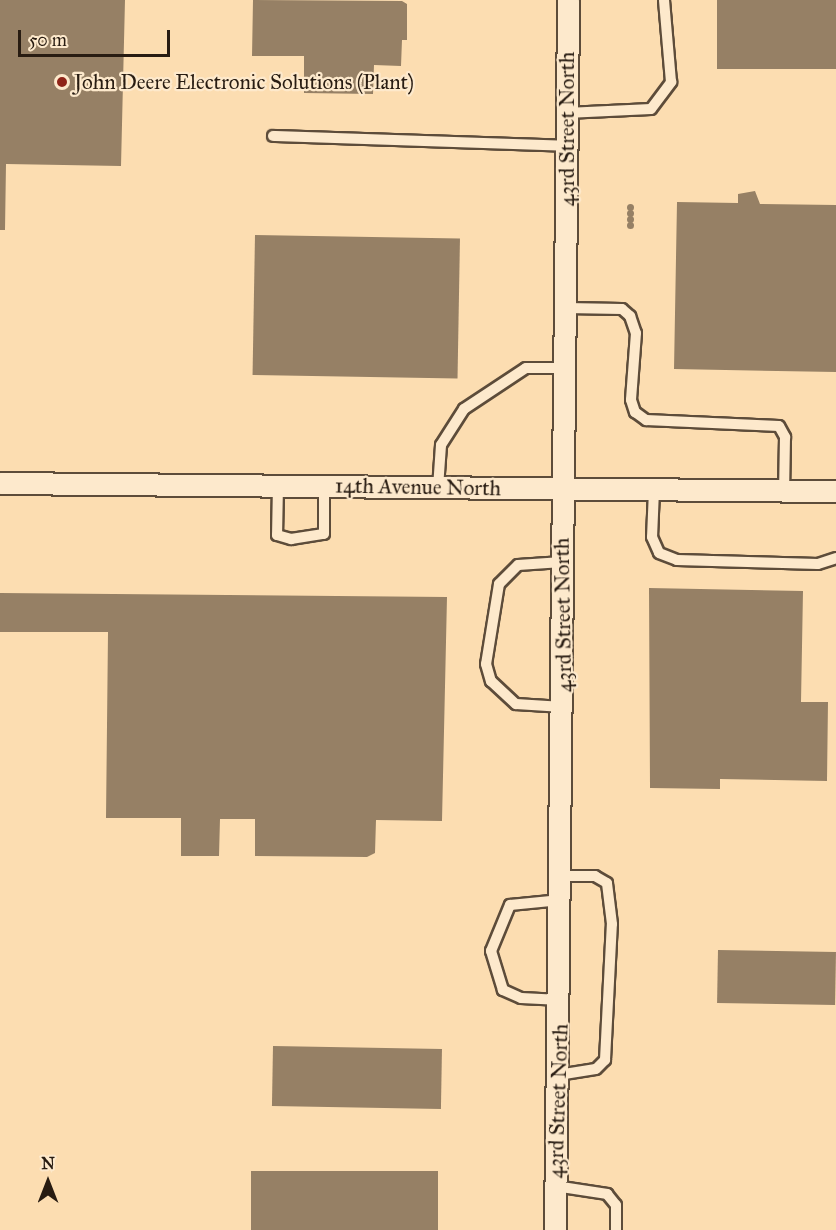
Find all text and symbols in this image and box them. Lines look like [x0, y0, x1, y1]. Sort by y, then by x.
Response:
scale bar [21, 18, 172, 56]
text: 50 m [29, 29, 67, 51]
street label: 43rd Street North [554, 52, 580, 206]
place label: John Deere Electronic Solutions (Plant) [74, 69, 414, 95]
marker: John Deere Electronic Solutions (Plant) [55, 75, 69, 89]
street label: 14th Avenue North [335, 473, 501, 501]
street label: 43rd Street North [549, 537, 577, 693]
street label: 43rd Street North [543, 1023, 573, 1179]
north arrow [18, 1152, 78, 1212]
text: N [41, 1154, 55, 1173]

